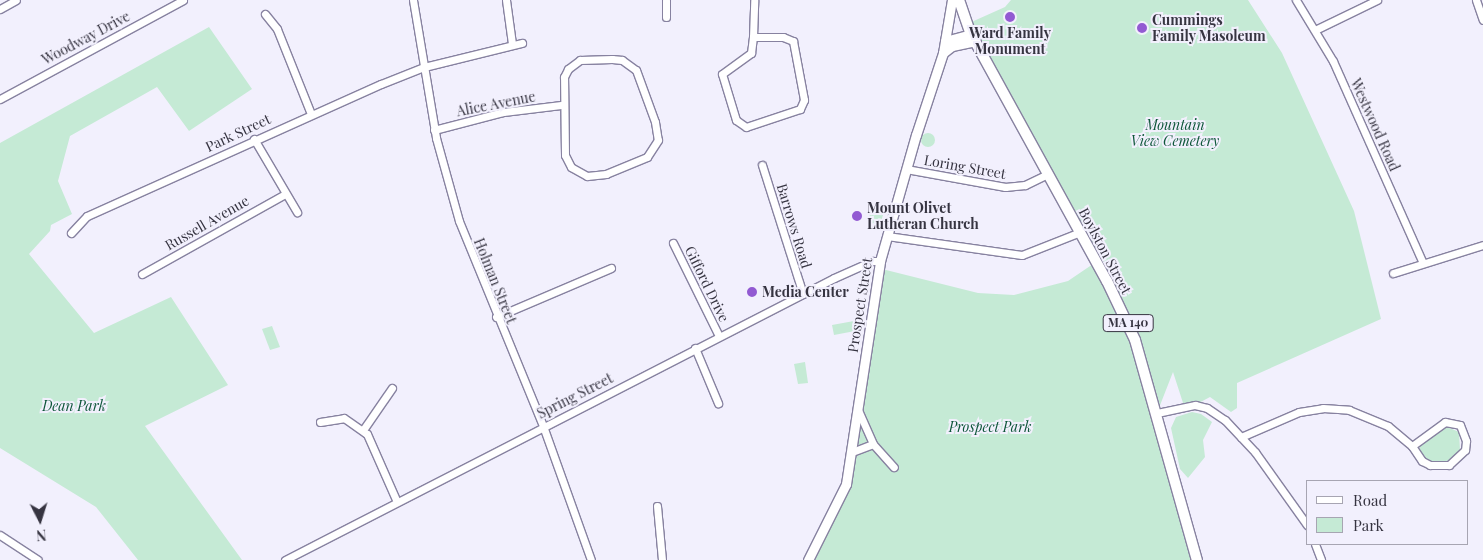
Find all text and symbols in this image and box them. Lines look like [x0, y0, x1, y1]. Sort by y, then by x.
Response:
street label: Woodway Drive [39, 8, 133, 68]
marker: Ward Family Monument [1004, 11, 1016, 23]
place label: Cummings Family Masoleum [1152, 12, 1266, 44]
marker: Cummings Family Masoleum [1136, 22, 1148, 34]
place label: Ward Family Monument [969, 25, 1051, 58]
street label: Westwood Road [1347, 76, 1403, 174]
street label: Alice Avenue [455, 88, 537, 120]
street label: Park Street [203, 111, 273, 155]
park label: Mountain View Cemetery [1131, 117, 1219, 150]
street label: Loring Street [923, 152, 1007, 182]
street label: Barrows Road [773, 182, 815, 270]
street label: Russell Avenue [162, 192, 252, 254]
place label: Mount Olivet Lutheran Church [867, 200, 979, 232]
street label: Boylston Street [1075, 205, 1135, 297]
marker: Mount Olivet Lutheran Church [851, 210, 863, 222]
street label: Holman Street [470, 236, 520, 326]
street label: Gifford Drive [681, 243, 733, 325]
street label: Prospect Street [844, 256, 876, 354]
place label: Media Center [762, 284, 849, 300]
marker: Media Center [746, 286, 758, 298]
road number: MA 140 [1102, 314, 1154, 332]
street label: Spring Street [534, 370, 616, 422]
park label: Dean Park [42, 398, 106, 414]
park label: Prospect Park [949, 419, 1031, 435]
legend [1306, 480, 1468, 545]
text: Road [1353, 490, 1387, 510]
north arrow [15, 495, 65, 545]
text: Park [1353, 515, 1384, 535]
text: N [35, 526, 47, 545]

